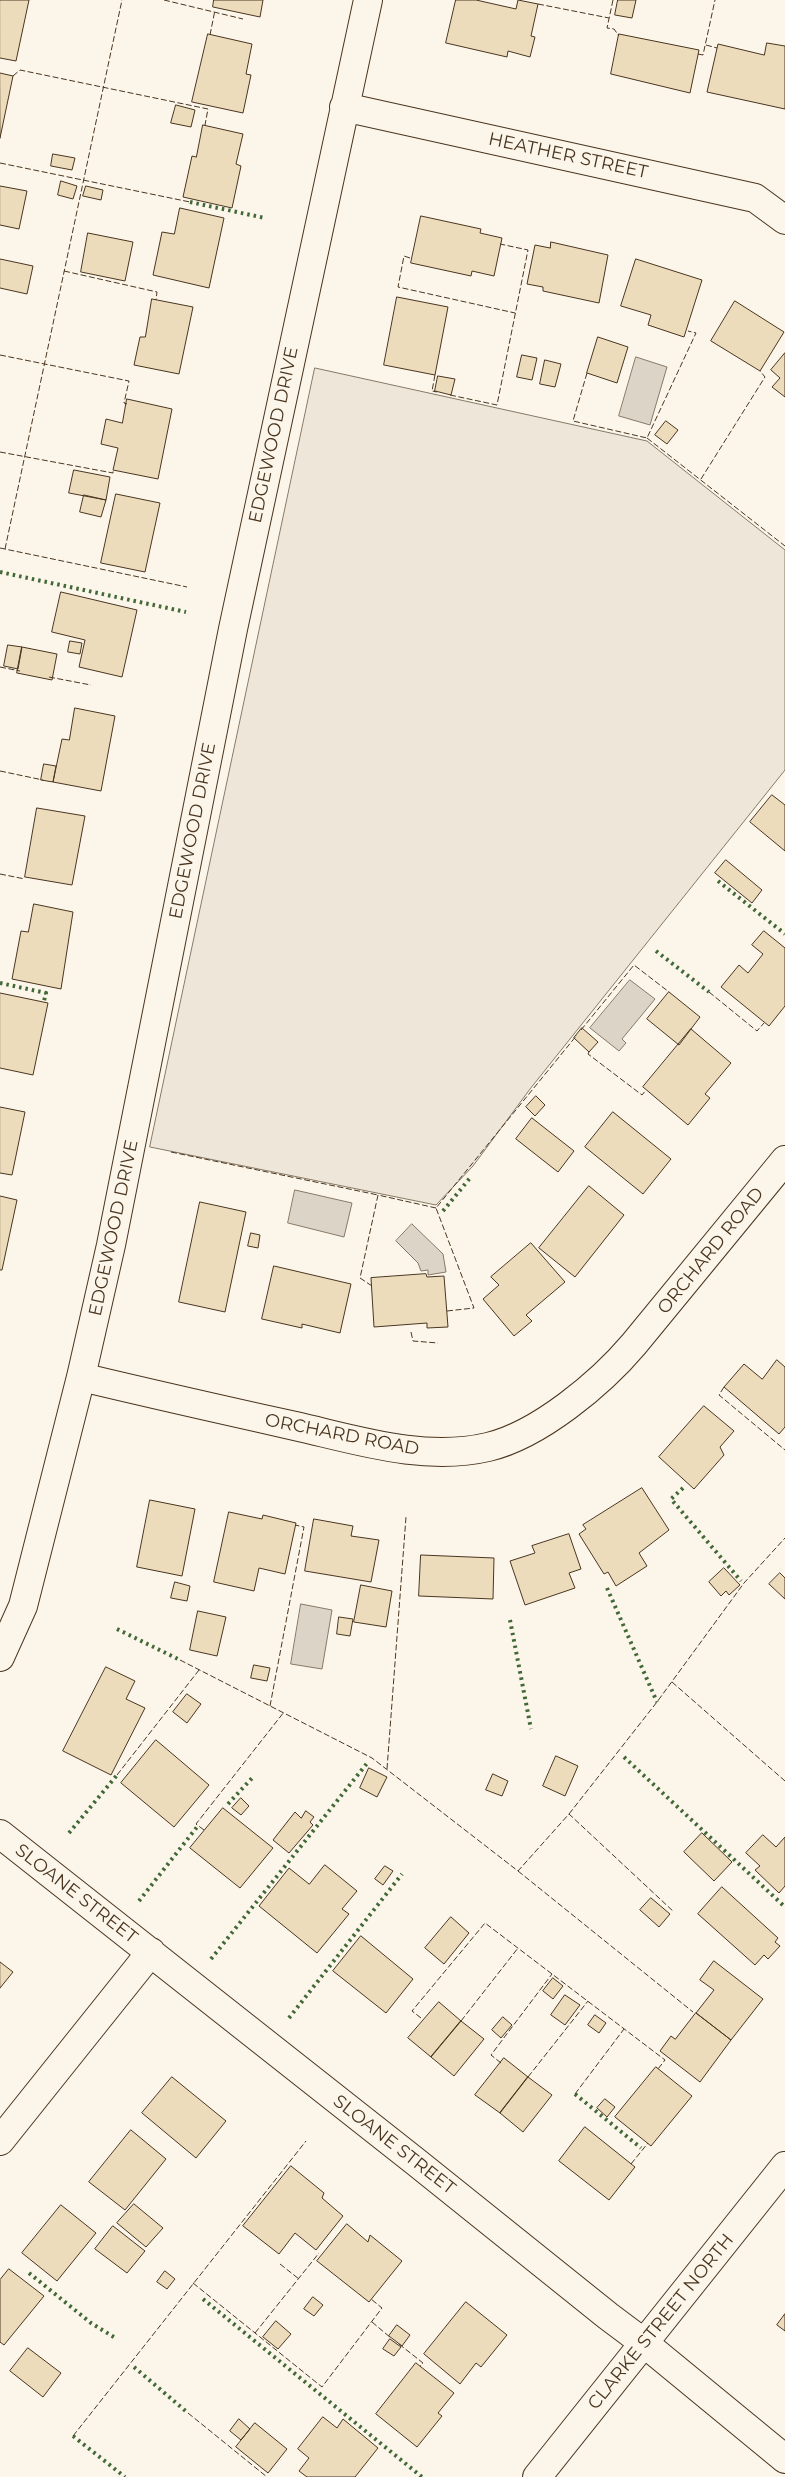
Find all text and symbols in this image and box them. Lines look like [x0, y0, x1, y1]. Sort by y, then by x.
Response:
street label: HEATHER STREET [486, 129, 650, 183]
street label: EDGEWOOD DRIVE [245, 345, 303, 525]
street label: EDGEWOOD DRIVE [165, 741, 221, 921]
street label: EDGEWOOD DRIVE [85, 1138, 143, 1318]
street label: ORCHARD ROAD [653, 1183, 769, 1319]
street label: ORCHARD ROAD [263, 1409, 421, 1461]
street label: SLOANE STREET [11, 1840, 141, 1948]
street label: SLOANE STREET [329, 2091, 459, 2199]
street label: CLARKE STREET NORTH [583, 2230, 739, 2414]

